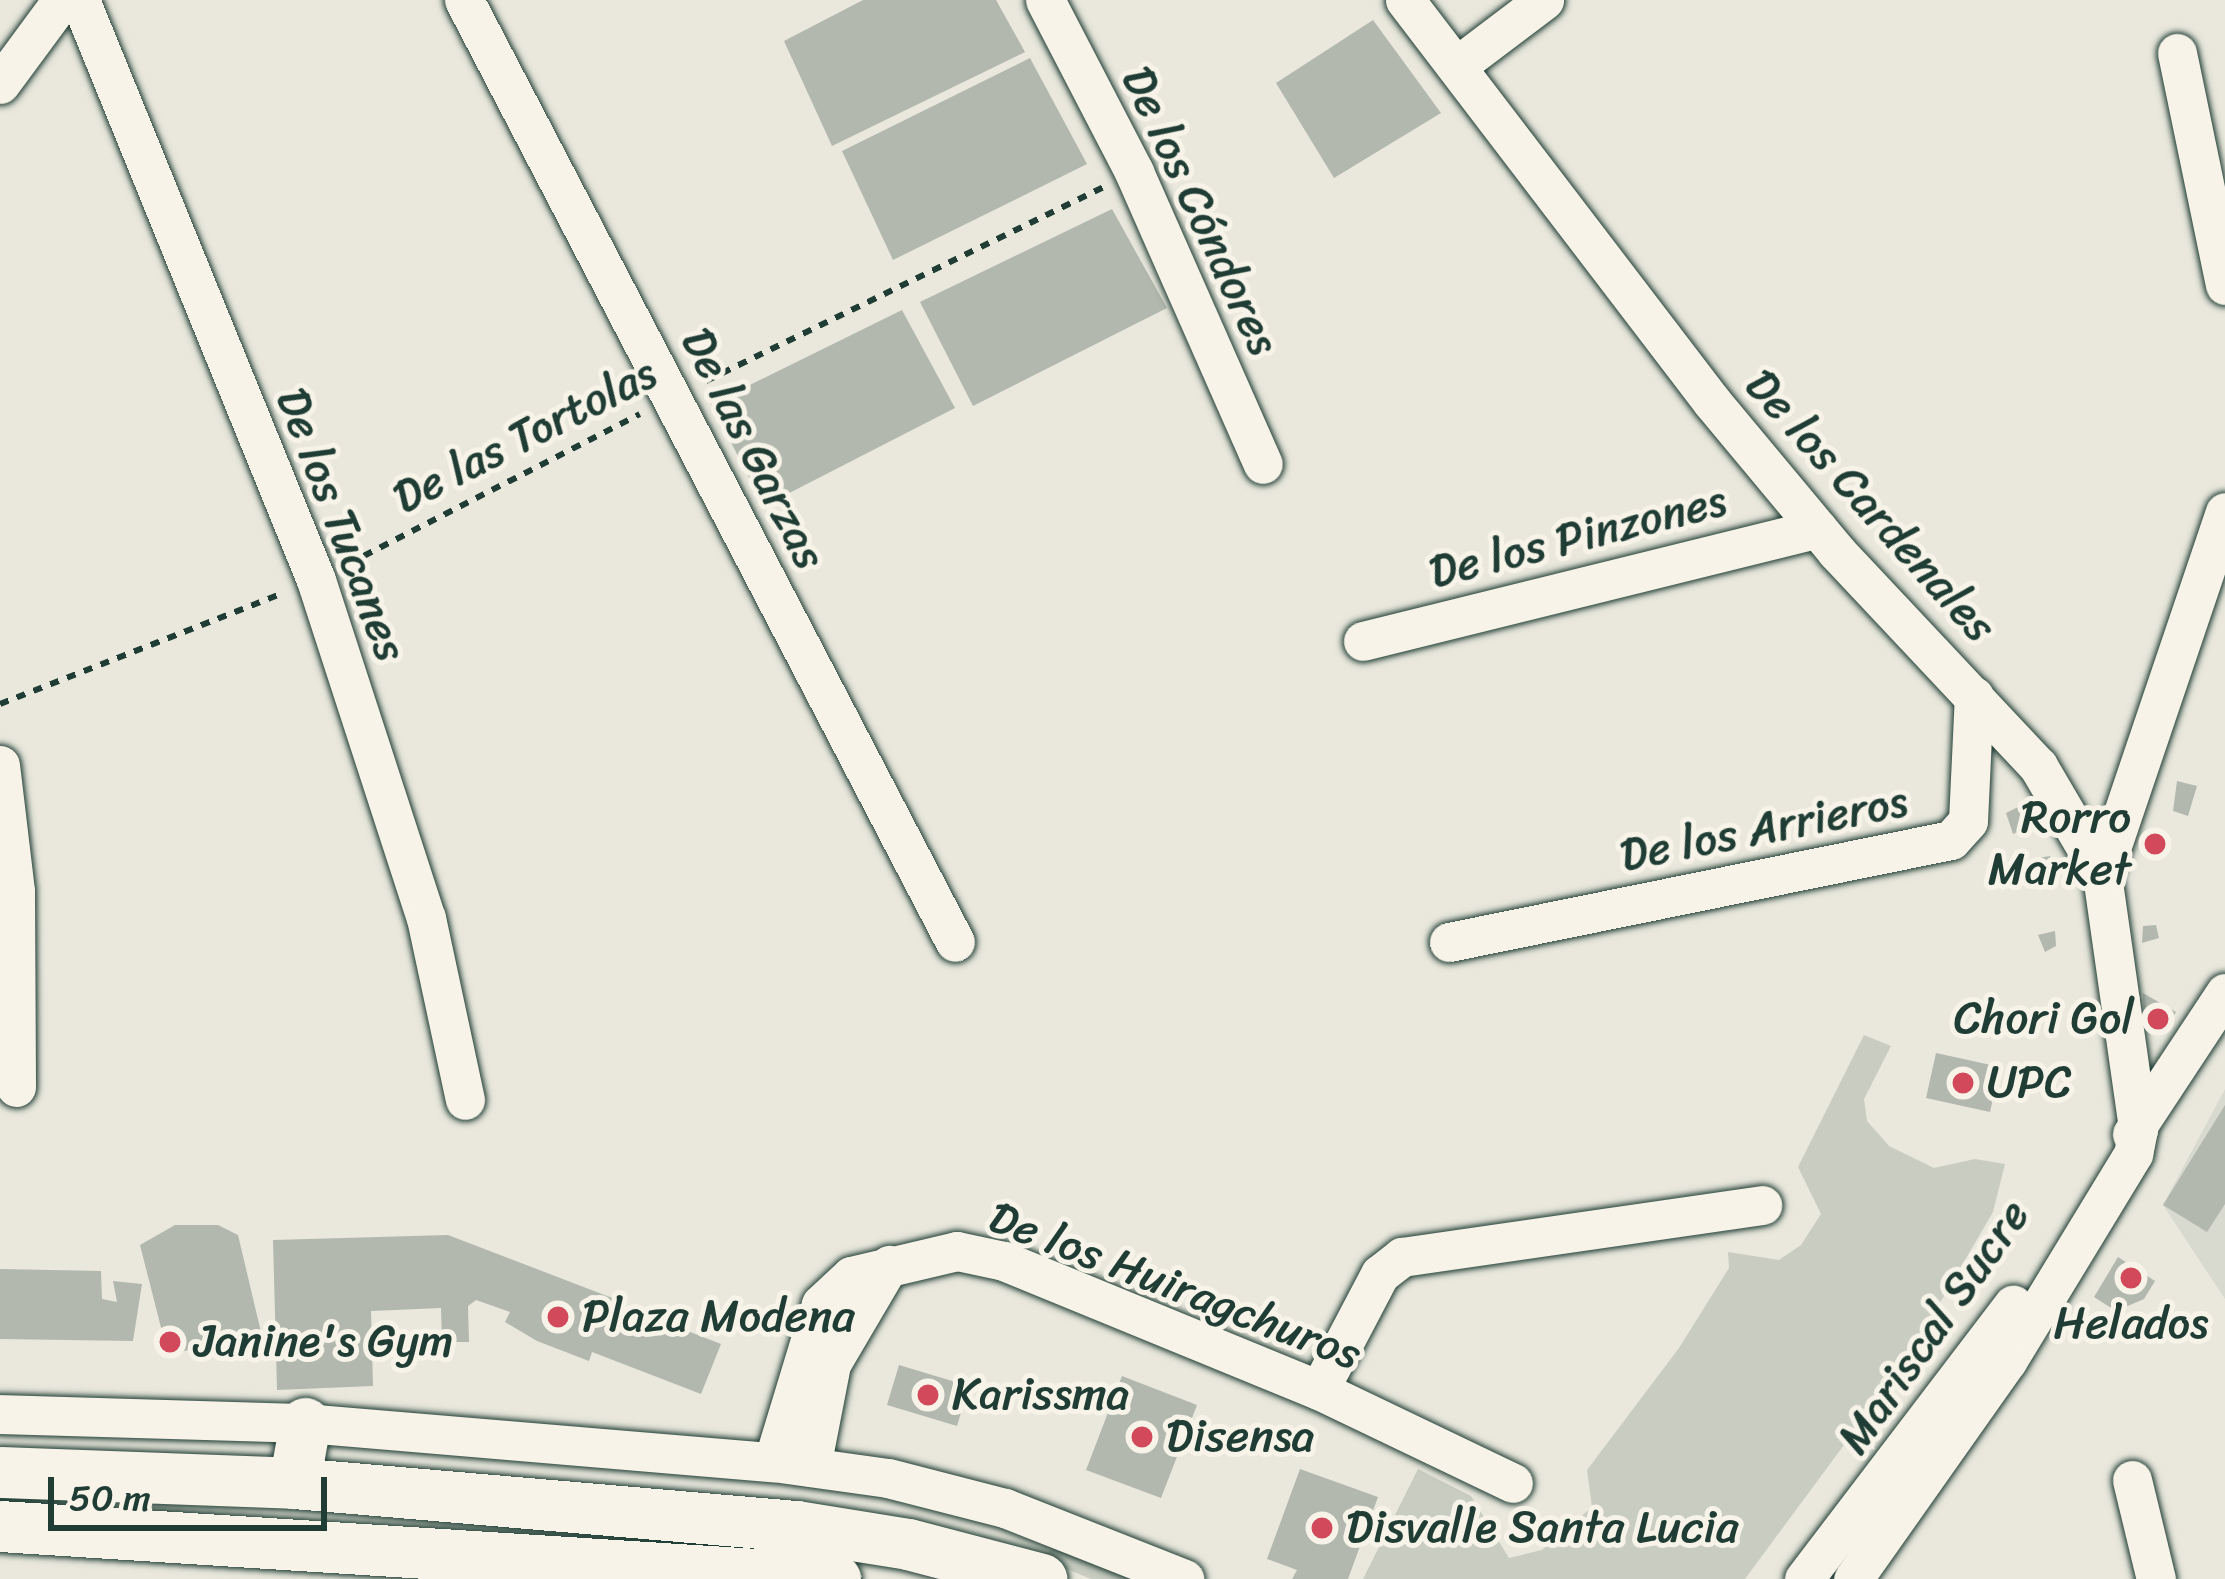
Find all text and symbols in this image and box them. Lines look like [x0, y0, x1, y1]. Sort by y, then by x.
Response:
street label: De los Cóndores [1109, 57, 1291, 365]
street label: De las Garzas [670, 320, 836, 578]
street label: De las Tortolas [383, 346, 667, 526]
street label: De los Cardenales [1733, 358, 2007, 654]
street label: De los Tucanes [265, 383, 417, 667]
street label: De los Pinzones [1424, 474, 1732, 600]
street label: De los Arrieros [1615, 775, 1913, 883]
place label: Rorro Market [1988, 791, 2131, 897]
marker: Rorro Market [2142, 831, 2168, 857]
place label: Chori Gol [1953, 992, 2134, 1046]
marker: Chori Gol [2145, 1006, 2171, 1032]
place label: UPC [1987, 1056, 2072, 1110]
marker: UPC [1950, 1070, 1976, 1096]
street label: Mariscal Sucre [1827, 1190, 2041, 1464]
street label: De los Huiragchuros [982, 1191, 1368, 1381]
marker: Helados [2118, 1265, 2144, 1291]
place label: Plaza Modena [582, 1290, 854, 1344]
place label: Helados [2054, 1297, 2208, 1351]
marker: Plaza Modena [545, 1304, 571, 1330]
place label: Janine's Gym [194, 1315, 453, 1369]
marker: Janine's Gym [157, 1329, 183, 1355]
place label: Karissma [952, 1368, 1129, 1422]
marker: Karissma [915, 1382, 941, 1408]
place label: Disensa [1166, 1410, 1314, 1464]
marker: Disensa [1129, 1424, 1155, 1450]
scale bar [54, 1453, 333, 1527]
text: 50 m [69, 1466, 151, 1530]
place label: Disvalle Santa Lucia [1346, 1501, 1740, 1555]
marker: Disvalle Santa Lucia [1309, 1515, 1335, 1541]

